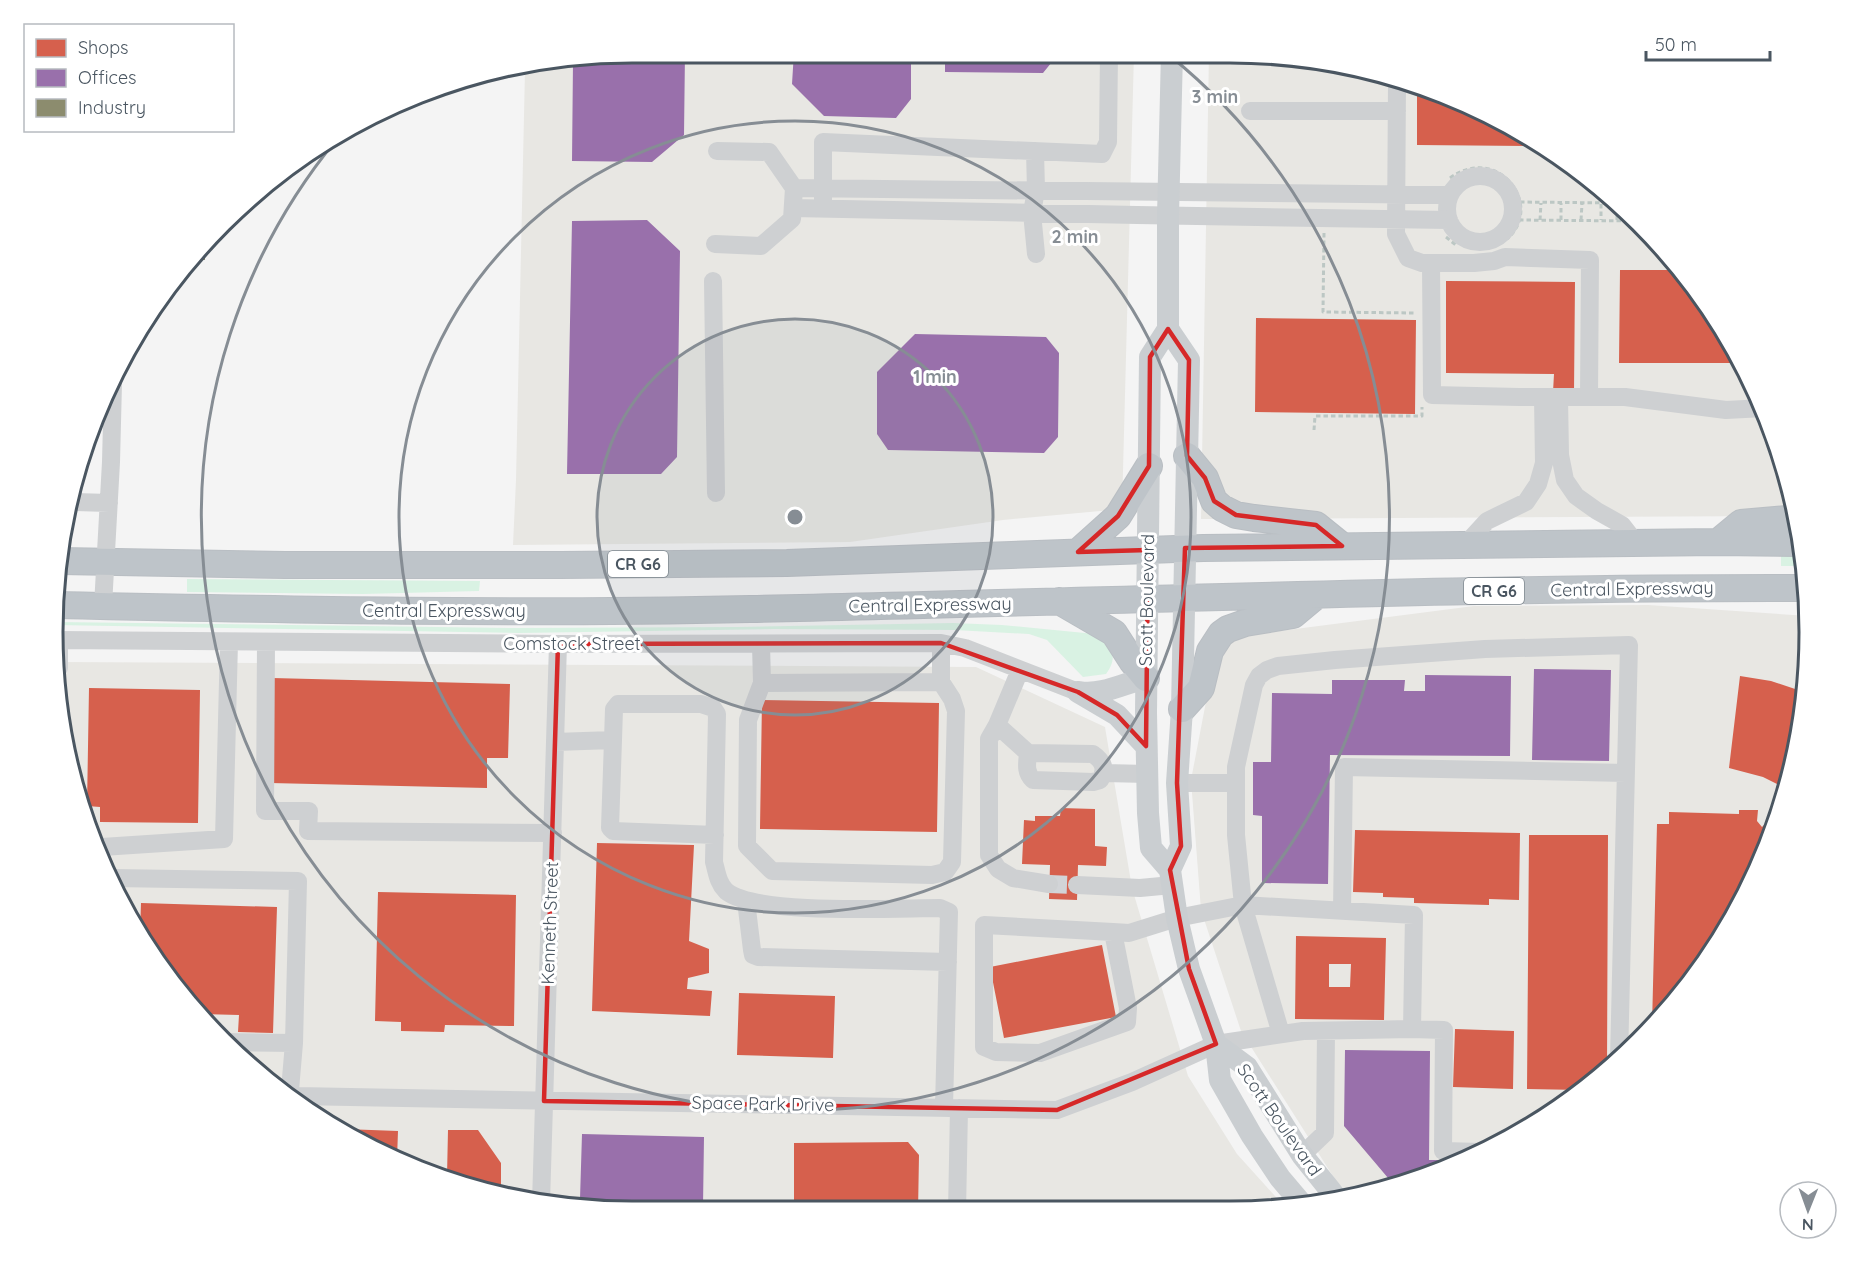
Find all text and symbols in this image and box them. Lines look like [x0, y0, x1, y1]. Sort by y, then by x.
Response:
legend [24, 24, 234, 132]
scale bar [1646, 24, 1770, 62]
text: 50 m [1655, 33, 1697, 56]
text: Shops [78, 36, 129, 59]
text: Offices [78, 66, 137, 89]
text: 3 min [1192, 85, 1238, 108]
text: Industry [78, 96, 146, 119]
text: 2 min [1052, 225, 1098, 248]
text: 1 min [913, 365, 957, 388]
centre of rings [785, 507, 805, 527]
street label: Scott Boulevard [1134, 534, 1159, 666]
road number: CR G6 [608, 551, 668, 577]
street label: Central Expressway [1550, 576, 1714, 601]
road number: CR G6 [1464, 578, 1524, 604]
street label: Central Expressway [848, 592, 1012, 617]
street label: Central Expressway [362, 599, 526, 622]
street label: Comstock Street [503, 632, 641, 655]
street label: Kenneth Street [536, 861, 563, 985]
street label: Scott Boulevard [1232, 1059, 1327, 1180]
street label: Space Park Drive [691, 1091, 835, 1116]
north arrow [1778, 1180, 1838, 1240]
text: N [1802, 1215, 1814, 1235]

